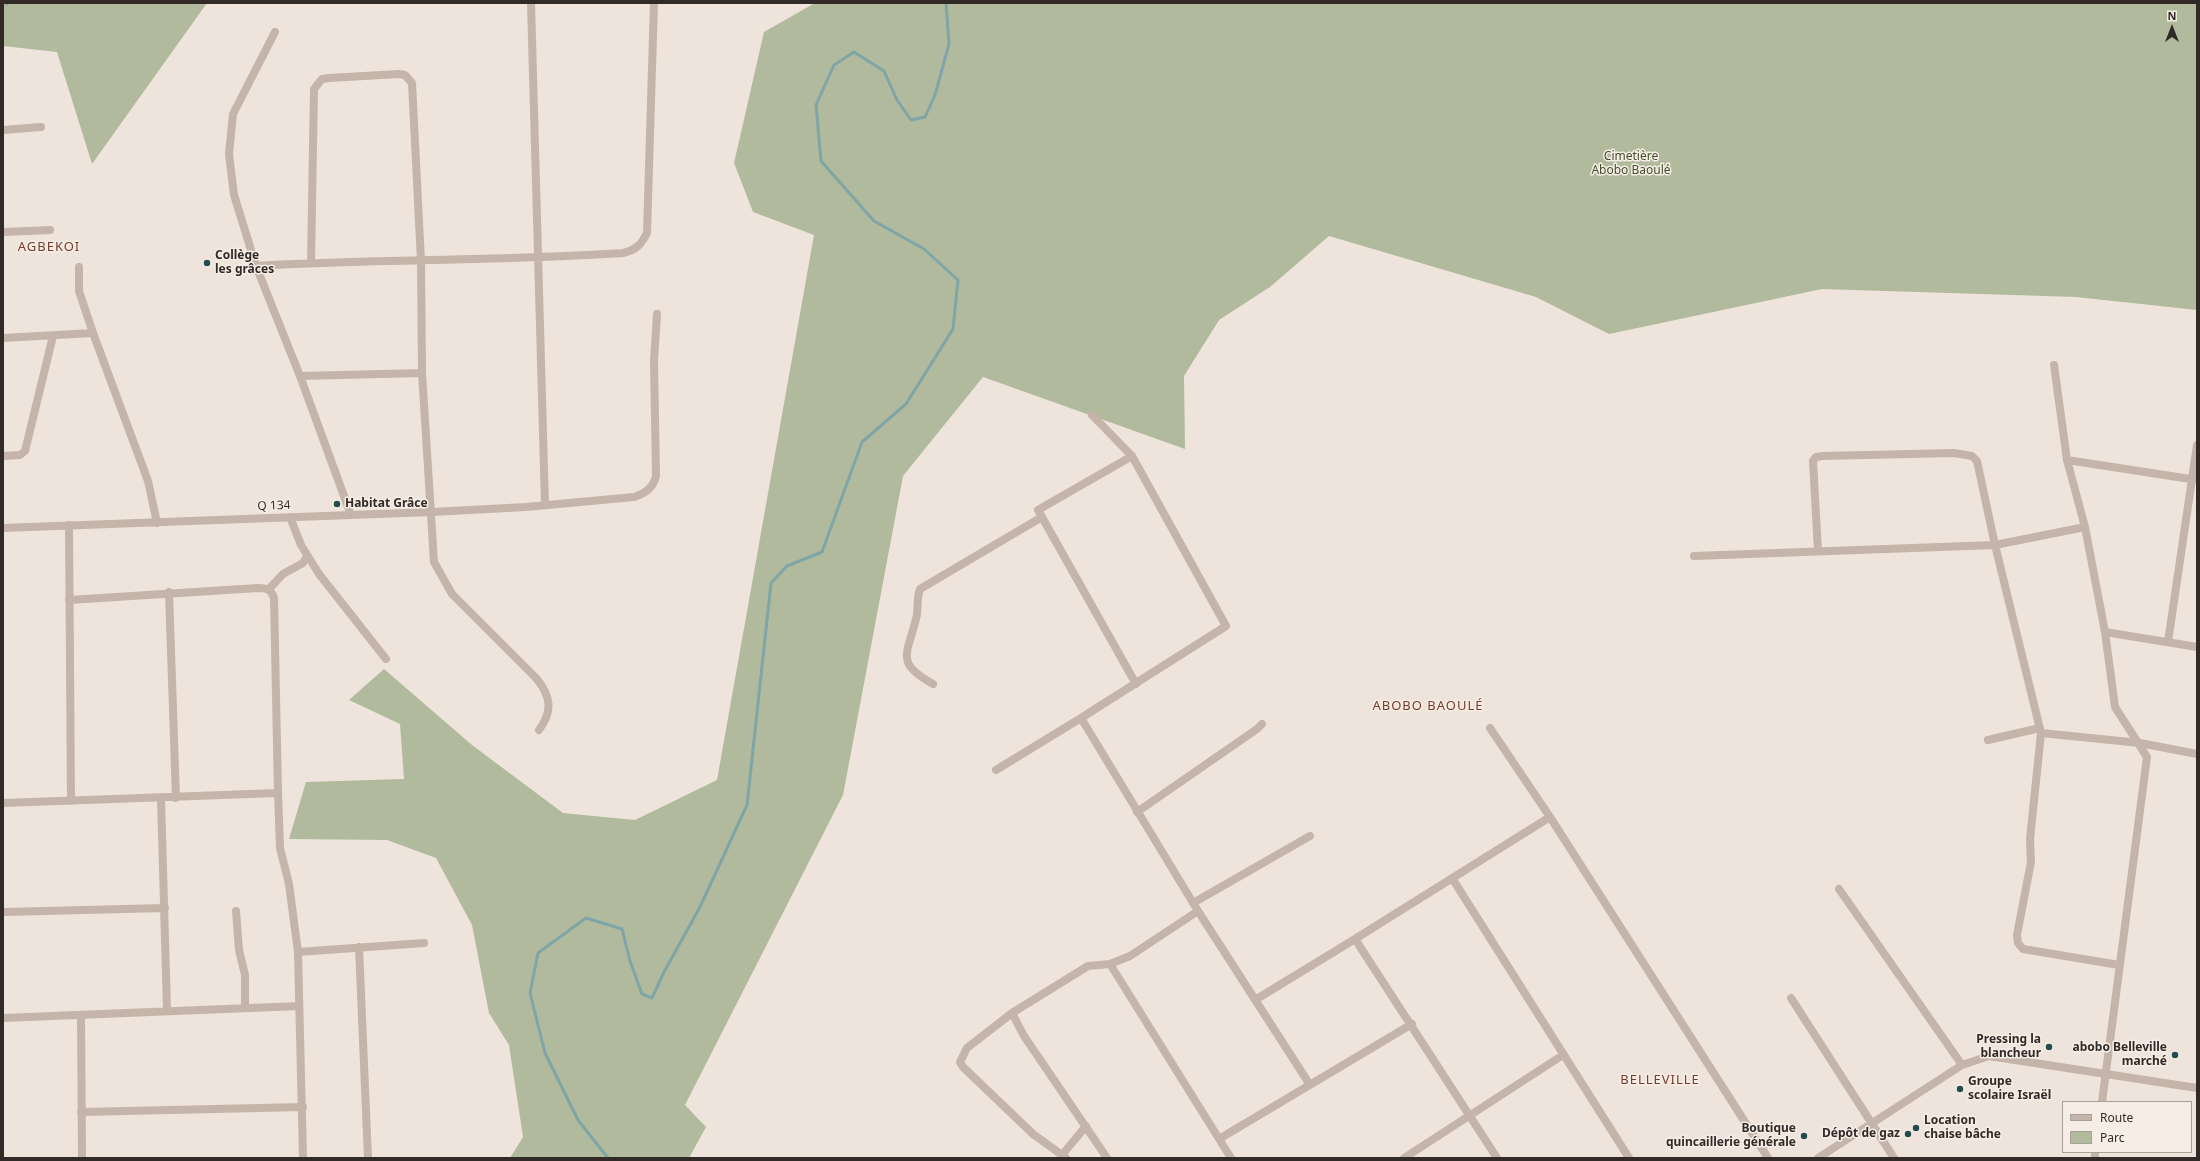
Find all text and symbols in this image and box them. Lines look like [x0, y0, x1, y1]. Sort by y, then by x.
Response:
north arrow [2152, 8, 2192, 48]
text: N [2168, 8, 2176, 23]
park label: Cimetière Abobo Baoulé [1591, 150, 1671, 178]
district label: AGBEKOI [18, 239, 80, 255]
place label: Collège les grâces [215, 249, 274, 277]
marker: Collège les grâces [202, 258, 212, 268]
place label: Habitat Grâce [345, 497, 428, 511]
street label: Q 134 [257, 498, 291, 514]
marker: Habitat Grâce [332, 499, 342, 509]
district label: ABOBO BAOULÉ [1372, 698, 1484, 714]
place label: Pressing la blancheur [1976, 1033, 2041, 1061]
place label: abobo Belleville marché [2073, 1041, 2167, 1069]
marker: Pressing la blancheur [2044, 1042, 2054, 1052]
marker: abobo Belleville marché [2170, 1050, 2180, 1060]
district label: BELLEVILLE [1620, 1072, 1700, 1088]
place label: Groupe scolaire Israël [1968, 1075, 2051, 1103]
marker: Groupe scolaire Israël [1955, 1084, 1965, 1094]
legend [2062, 1101, 2192, 1153]
text: Route [2100, 1109, 2133, 1126]
place label: Location chaise bâche [1924, 1114, 2001, 1142]
place label: Boutique quincaillerie générale [1666, 1122, 1796, 1150]
marker: Location chaise bâche [1911, 1123, 1921, 1133]
place label: Dépôt de gaz [1822, 1127, 1900, 1141]
marker: Dépôt de gaz [1903, 1129, 1913, 1139]
text: Parc [2100, 1129, 2124, 1146]
marker: Boutique quincaillerie générale [1799, 1131, 1809, 1141]

